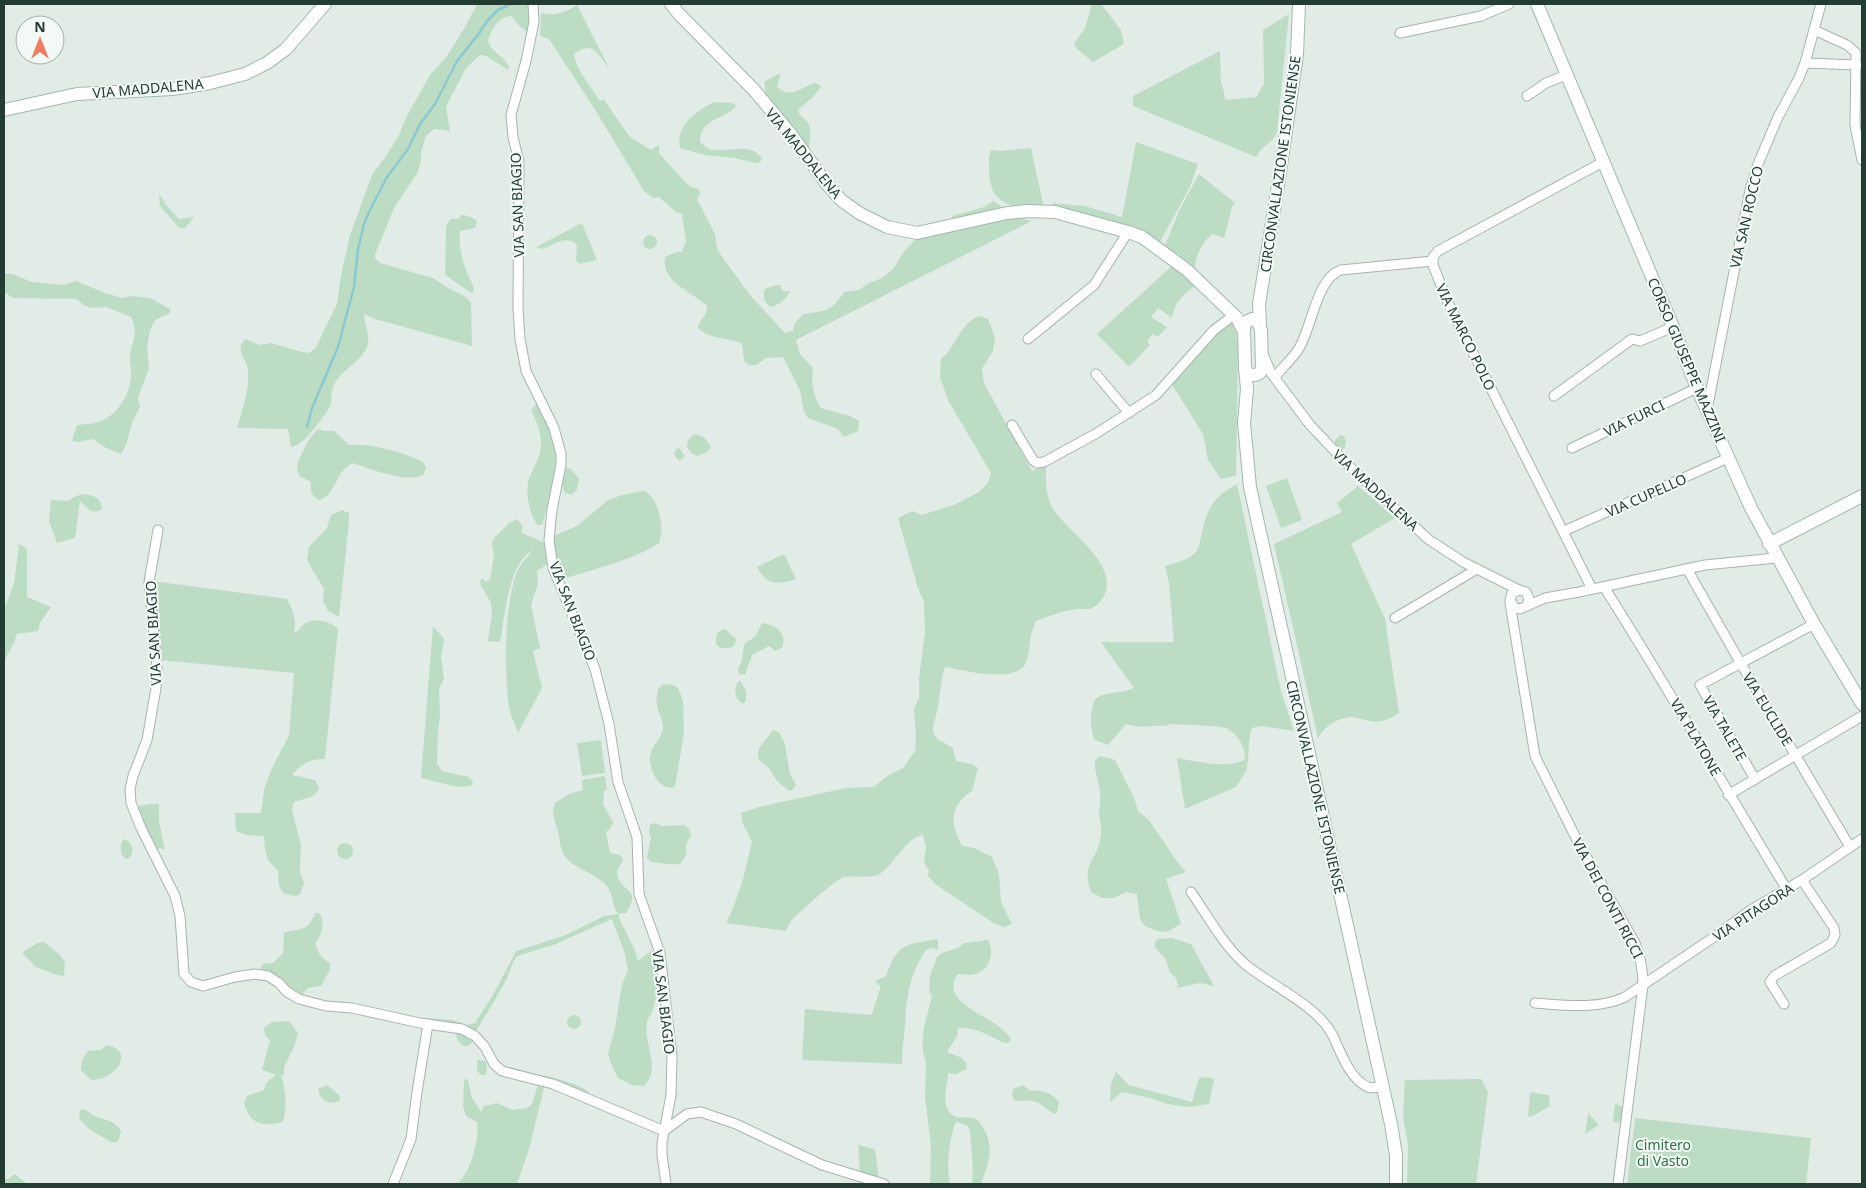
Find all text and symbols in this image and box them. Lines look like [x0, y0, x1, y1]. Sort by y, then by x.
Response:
north arrow [15, 15, 65, 65]
text: N [34, 17, 46, 36]
street label: CIRCONVALLAZIONE ISTONIENSE [1255, 54, 1305, 274]
street label: VIA MADDALENA [92, 74, 204, 102]
street label: VIA MADDALENA [762, 104, 846, 202]
street label: VIA SAN BIAGIO [506, 152, 528, 258]
street label: VIA SAN ROCCO [1725, 164, 1767, 270]
street label: CORSO GIUSEPPE MAZZINI [1644, 275, 1730, 446]
street label: VIA MARCO POLO [1432, 280, 1500, 394]
street label: VIA FURCI [1600, 395, 1668, 441]
street label: VIA MADDALENA [1329, 445, 1423, 535]
street label: VIA CUPELLO [1603, 469, 1689, 521]
street label: VIA SAN BIAGIO [545, 559, 601, 663]
street label: VIA SAN BIAGIO [141, 580, 165, 686]
street label: VIA EUCLIDE [1739, 669, 1797, 749]
street label: CIRCONVALLAZIONE ISTONIENSE [1282, 678, 1350, 896]
street label: VIA TALETE [1699, 692, 1751, 764]
street label: VIA PLATONE [1666, 695, 1726, 779]
street label: VIA DEI CONTI RICCI [1568, 834, 1648, 962]
street label: VIA PITAGORA [1709, 879, 1797, 945]
street label: VIA SAN BIAGIO [648, 949, 680, 1055]
park label: Cimitero di Vasto [1635, 1135, 1691, 1170]

